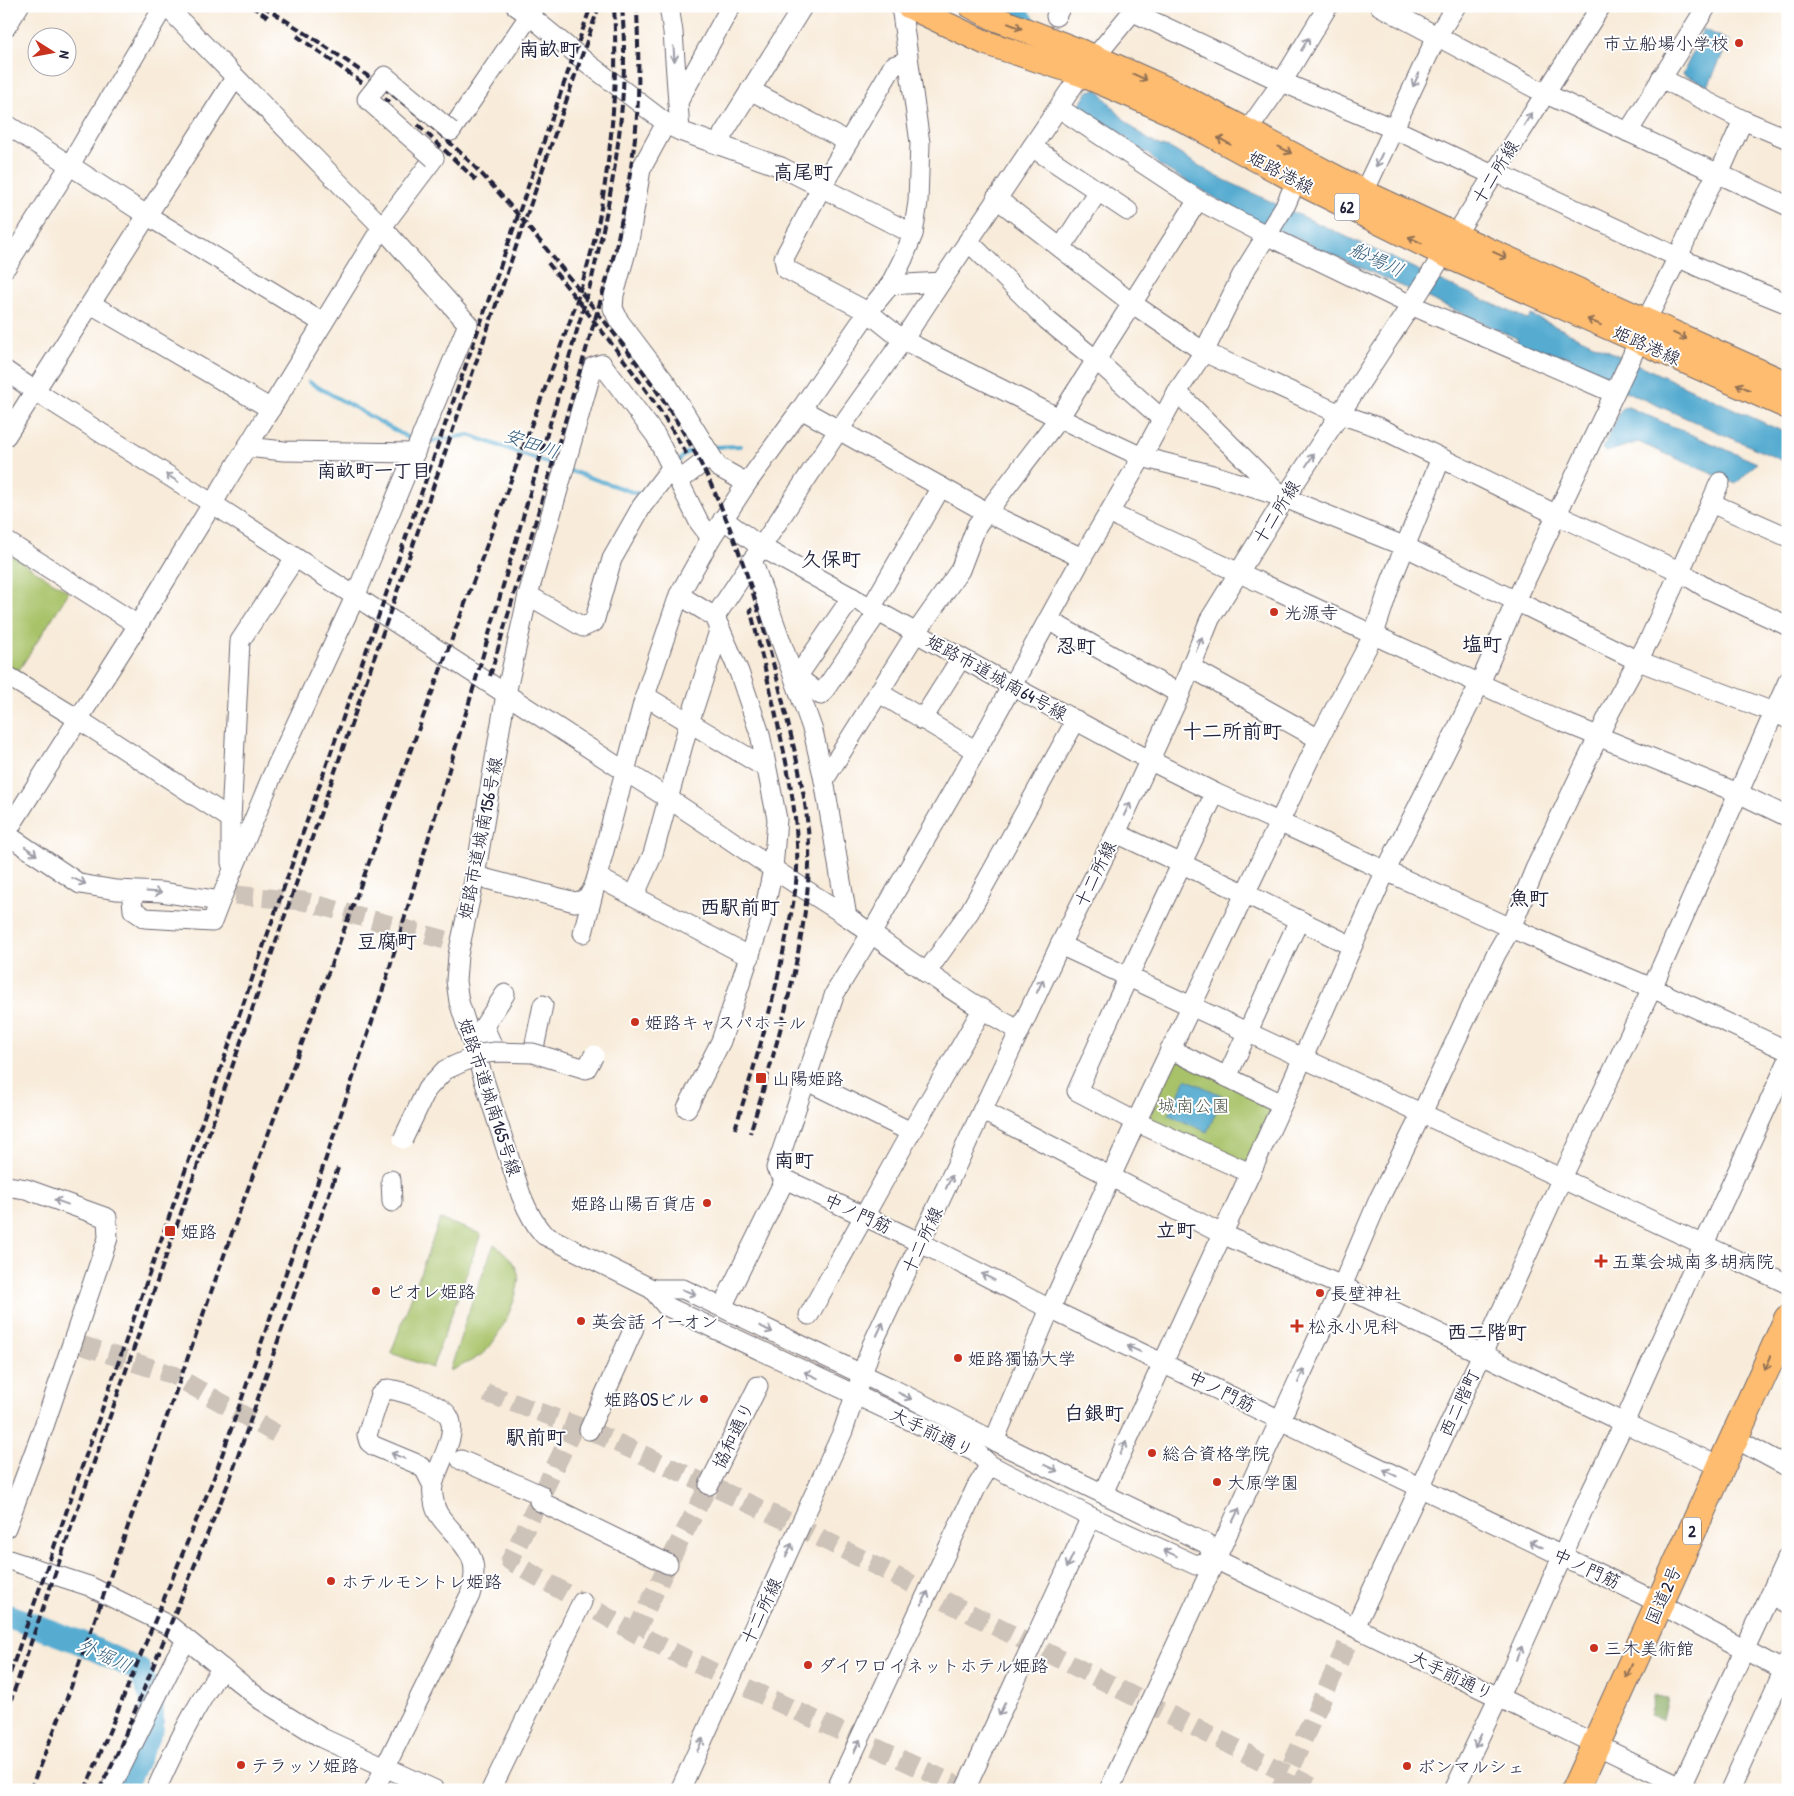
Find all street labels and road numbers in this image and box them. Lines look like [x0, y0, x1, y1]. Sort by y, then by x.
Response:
street label: 十二所線 [1465, 135, 1525, 209]
street label: 姫路港線 [1243, 144, 1319, 200]
road number: 62 [1334, 193, 1360, 220]
street label: 姫路港線 [1609, 319, 1685, 371]
street label: 十二所線 [1246, 475, 1306, 549]
street label: 姫路市道城南64号線 [922, 628, 1072, 726]
street label: 姫路市道城南156号線 [452, 754, 508, 922]
street label: 十二所線 [1068, 836, 1122, 912]
street label: 姫路市道城南165号線 [453, 1015, 527, 1179]
street label: 中ノ門筋 [820, 1186, 896, 1240]
street label: 十二所線 [895, 1202, 949, 1278]
street label: 中ノ門筋 [1184, 1364, 1260, 1418]
street label: 西二階町 [1432, 1365, 1486, 1441]
street label: 協和通り [706, 1397, 760, 1473]
street label: 大手前通り [886, 1401, 978, 1463]
road number: 2 [1683, 1518, 1701, 1544]
street label: 中ノ門筋 [1549, 1541, 1625, 1595]
street label: 国道2号 [1639, 1561, 1687, 1629]
street label: 十二所線 [734, 1573, 788, 1649]
street label: 大手前通り [1406, 1644, 1498, 1706]

